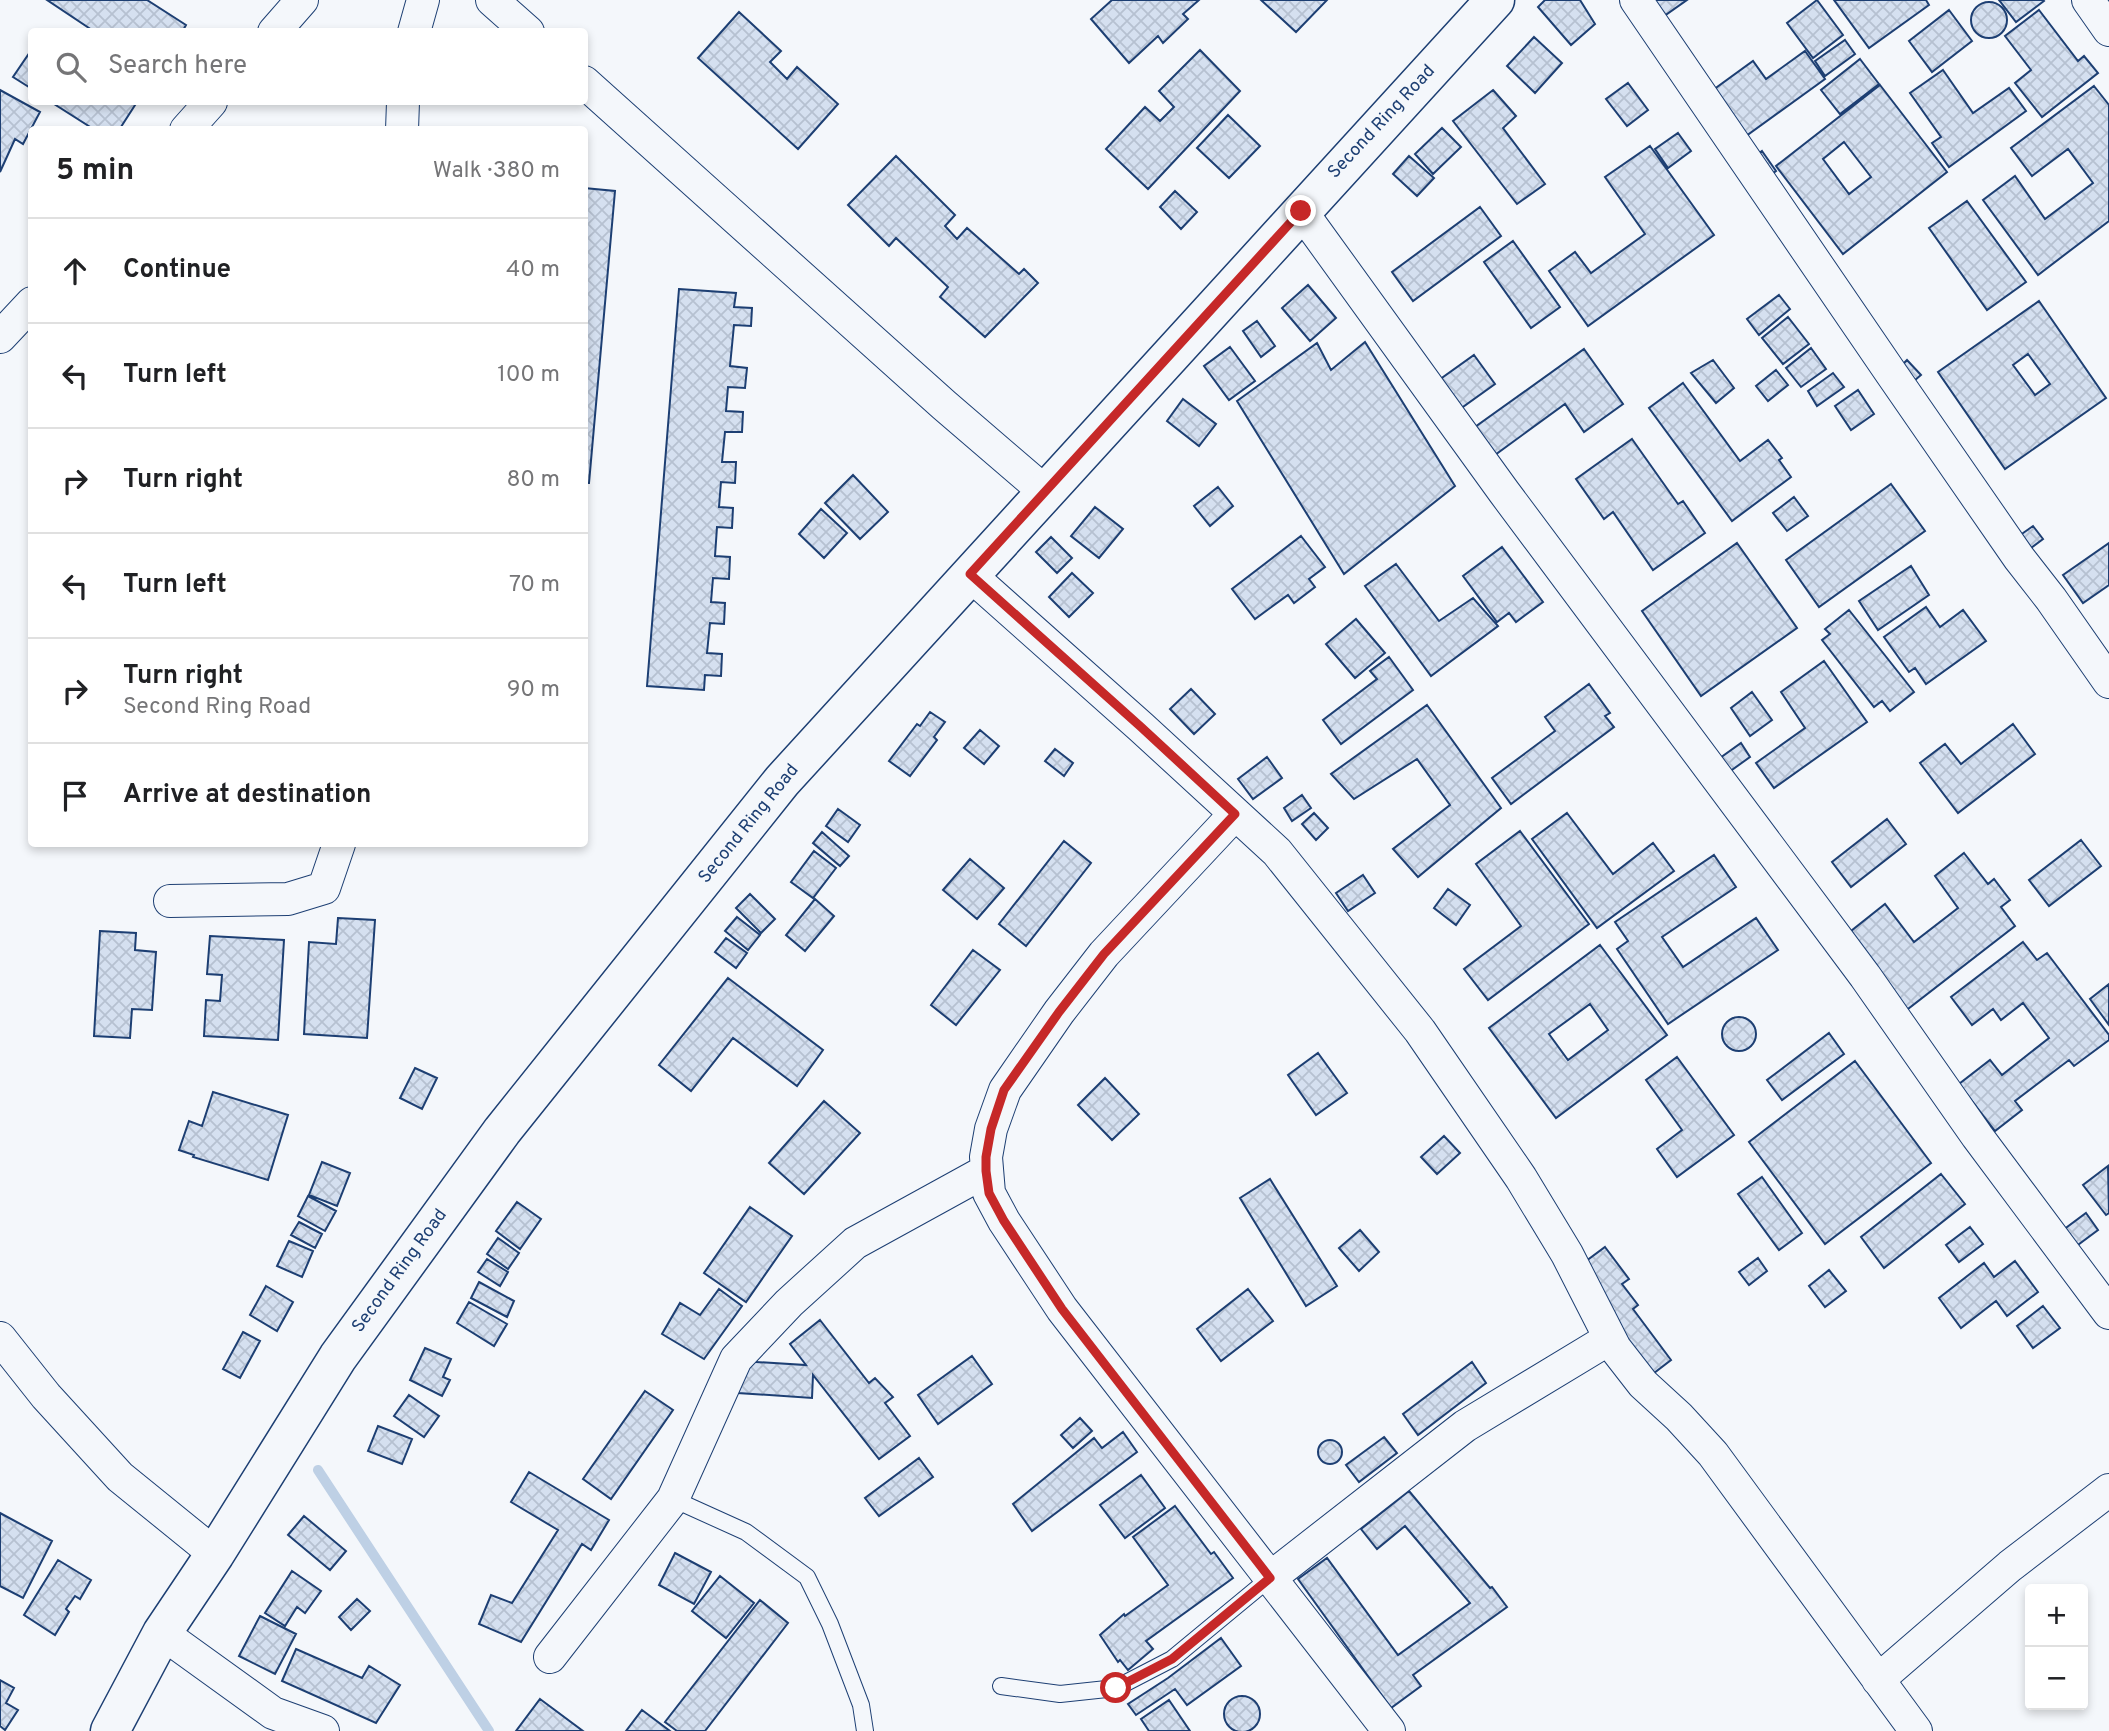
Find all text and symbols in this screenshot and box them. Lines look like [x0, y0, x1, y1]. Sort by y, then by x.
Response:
search box [28, 28, 588, 105]
icon: search [52, 48, 90, 86]
text: Search here [108, 50, 247, 83]
street label: Second Ring Road [1323, 60, 1441, 184]
text: 5 min [56, 153, 134, 190]
text: Walk · 380 m [433, 157, 560, 186]
route end [1285, 195, 1316, 226]
icon: ahead [56, 252, 94, 290]
text: Continue [123, 254, 231, 287]
text: 40 m [506, 256, 560, 285]
icon: left [56, 357, 94, 395]
text: Turn left [123, 359, 227, 392]
text: 100 m [497, 361, 560, 390]
icon: right [56, 462, 94, 500]
text: Turn right [123, 464, 243, 497]
text: 80 m [507, 466, 560, 495]
icon: left [56, 567, 94, 605]
text: Turn left [123, 569, 227, 602]
text: 70 m [509, 571, 560, 600]
text: Turn right [123, 660, 243, 693]
icon: right [56, 672, 94, 710]
text: 90 m [507, 676, 560, 705]
text: Second Ring Road [123, 693, 311, 722]
street label: Second Ring Road [694, 760, 804, 888]
icon: arrive [56, 777, 94, 815]
text: Arrive at destination [123, 779, 371, 812]
street label: Second Ring Road [347, 1205, 453, 1337]
map controls [2025, 1584, 2088, 1710]
button: + [2025, 1584, 2088, 1647]
button: − [2025, 1647, 2088, 1710]
route start [1100, 1672, 1131, 1703]

